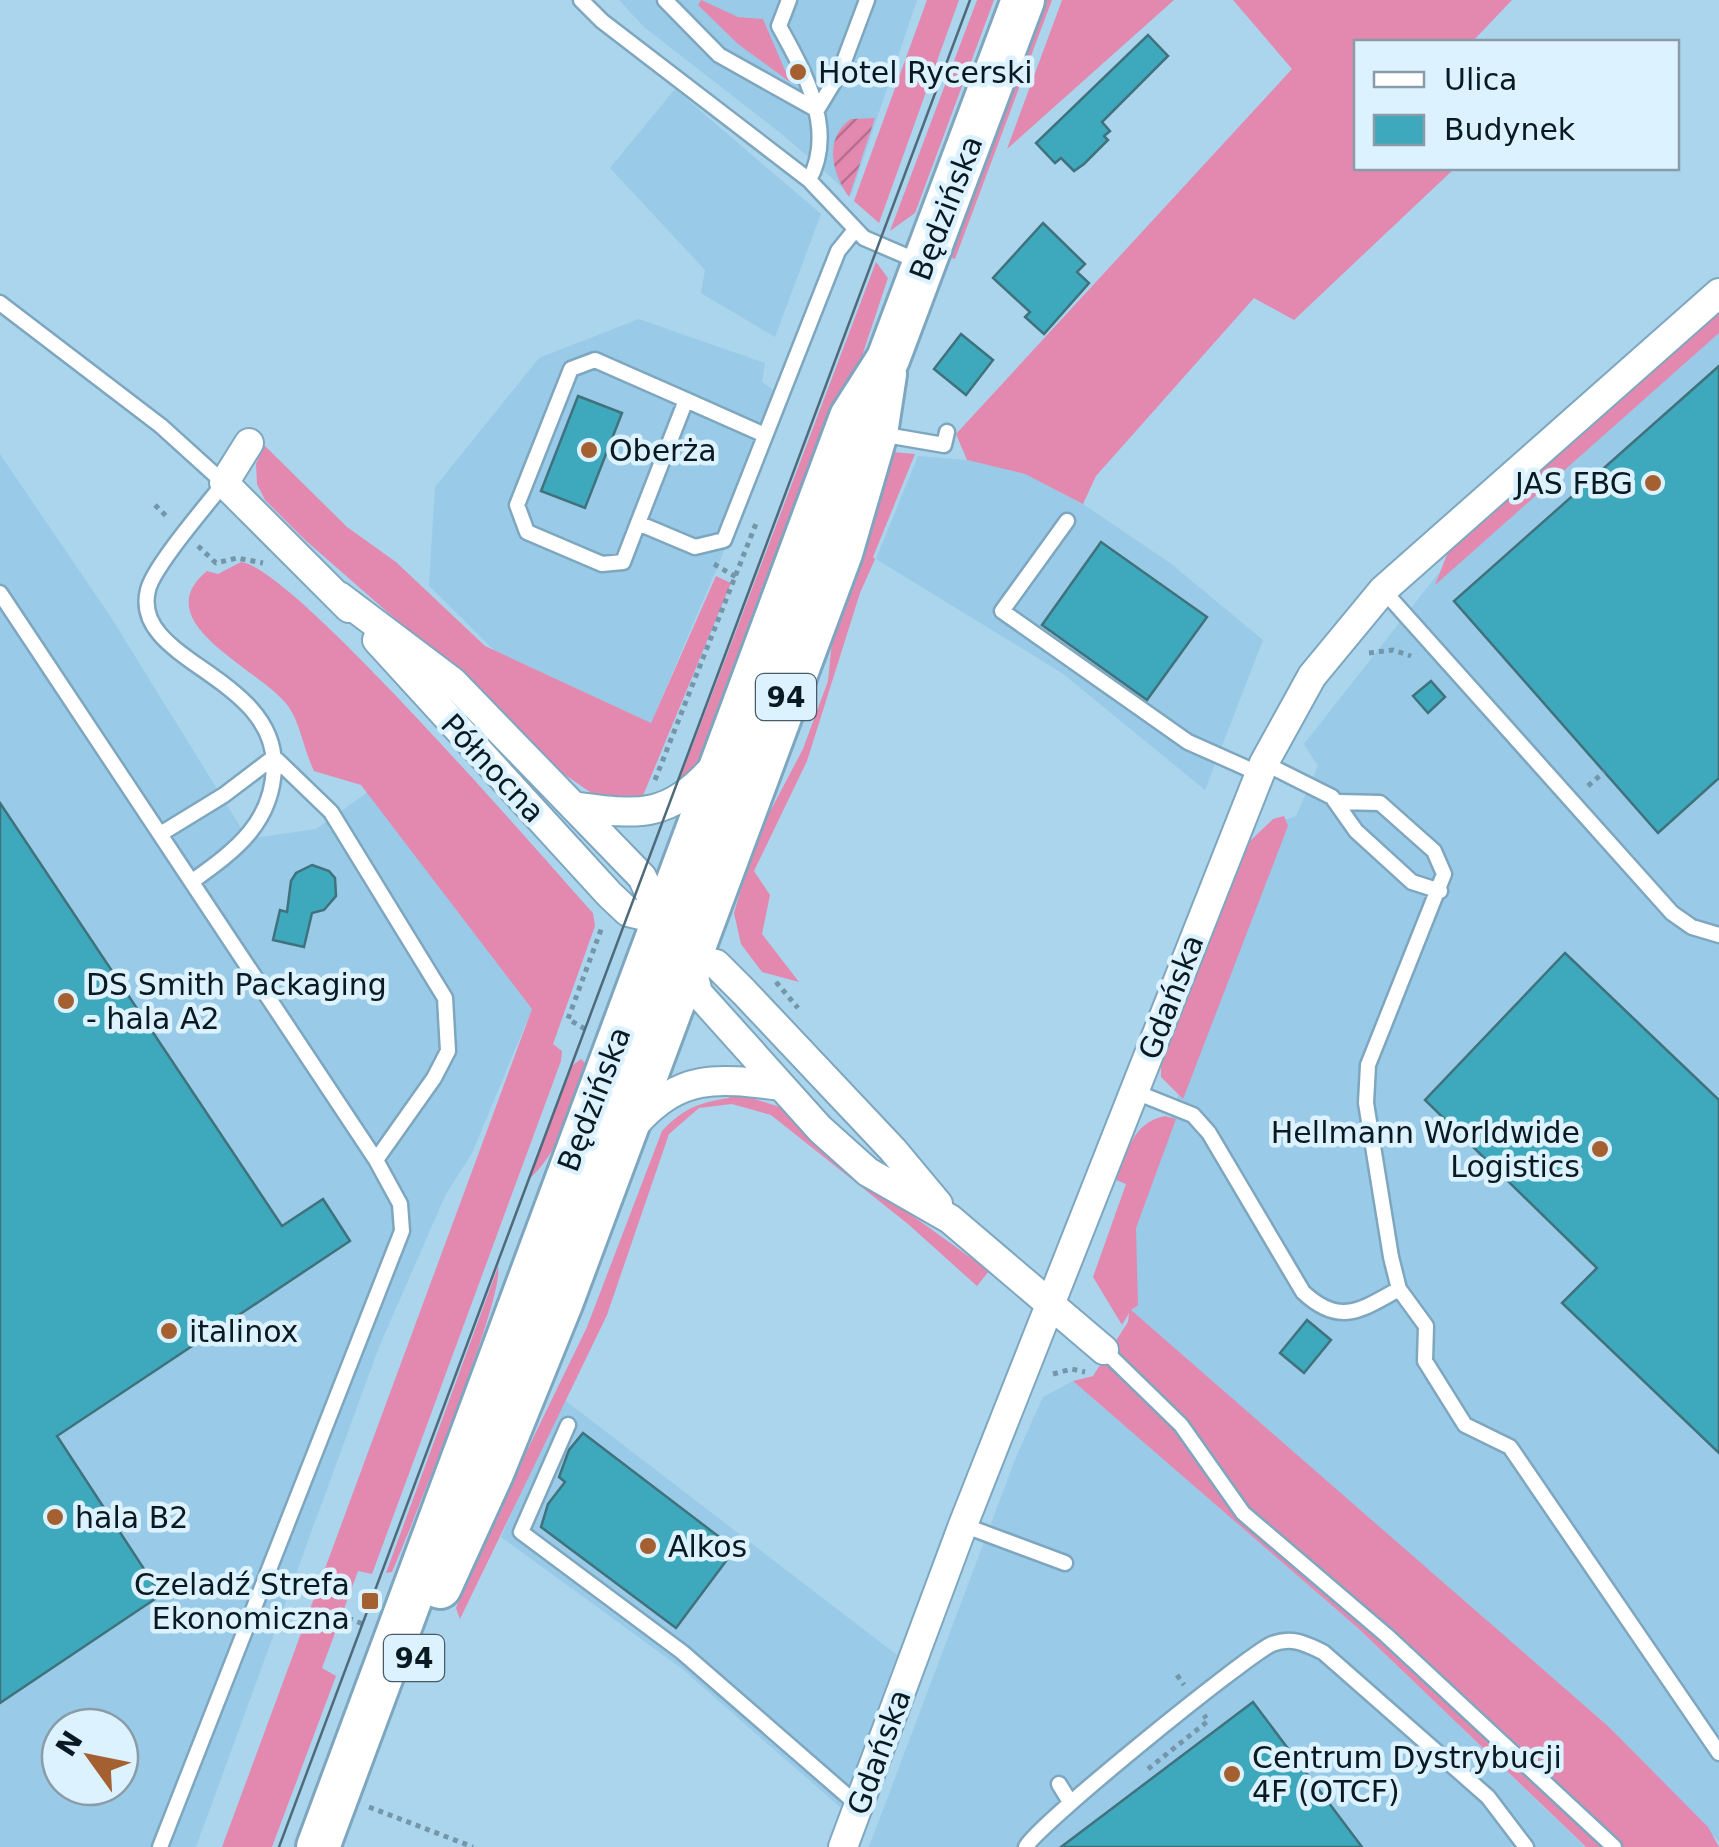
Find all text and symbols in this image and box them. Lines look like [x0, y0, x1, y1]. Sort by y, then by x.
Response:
legend [1354, 40, 1679, 170]
place label: Hotel Rycerski [818, 55, 1033, 90]
marker: Hotel Rycerski [787, 61, 809, 83]
text: Ulica [1444, 62, 1518, 97]
text: Budynek [1444, 112, 1576, 147]
street label: Będzińska [902, 131, 990, 285]
place label: Oberża [609, 433, 717, 468]
marker: Oberża [578, 439, 600, 461]
place label: JAS FBG [1513, 466, 1633, 501]
marker: JAS FBG [1642, 472, 1664, 494]
road number: 94 [756, 674, 816, 720]
street label: Północna [434, 707, 552, 829]
street label: Gdańska [1131, 930, 1211, 1064]
place label: DS Smith Packaging - hala A2 [86, 967, 387, 1036]
marker: DS Smith Packaging - hala A2 [55, 990, 77, 1012]
street label: Będzińska [550, 1022, 638, 1176]
place label: Hellmann Worldwide Logistics [1271, 1115, 1580, 1184]
marker: Hellmann Worldwide Logistics [1589, 1138, 1611, 1160]
place label: italinox [189, 1314, 298, 1349]
marker: italinox [158, 1320, 180, 1342]
place label: hala B2 [75, 1500, 188, 1535]
marker: hala B2 [44, 1506, 66, 1528]
place label: Alkos [668, 1529, 747, 1564]
marker: Alkos [637, 1535, 659, 1557]
place label: Czeladź Strefa Ekonomiczna [134, 1567, 350, 1636]
marker: Czeladź Strefa Ekonomiczna [359, 1590, 381, 1612]
road number: 94 [384, 1635, 444, 1681]
street label: Gdańska [840, 1685, 918, 1819]
north arrow [40, 1707, 140, 1807]
text: N [49, 1725, 90, 1762]
place label: Centrum Dystrybucji 4F (OTCF) [1252, 1740, 1562, 1809]
marker: Centrum Dystrybucji 4F (OTCF) [1221, 1763, 1243, 1785]

